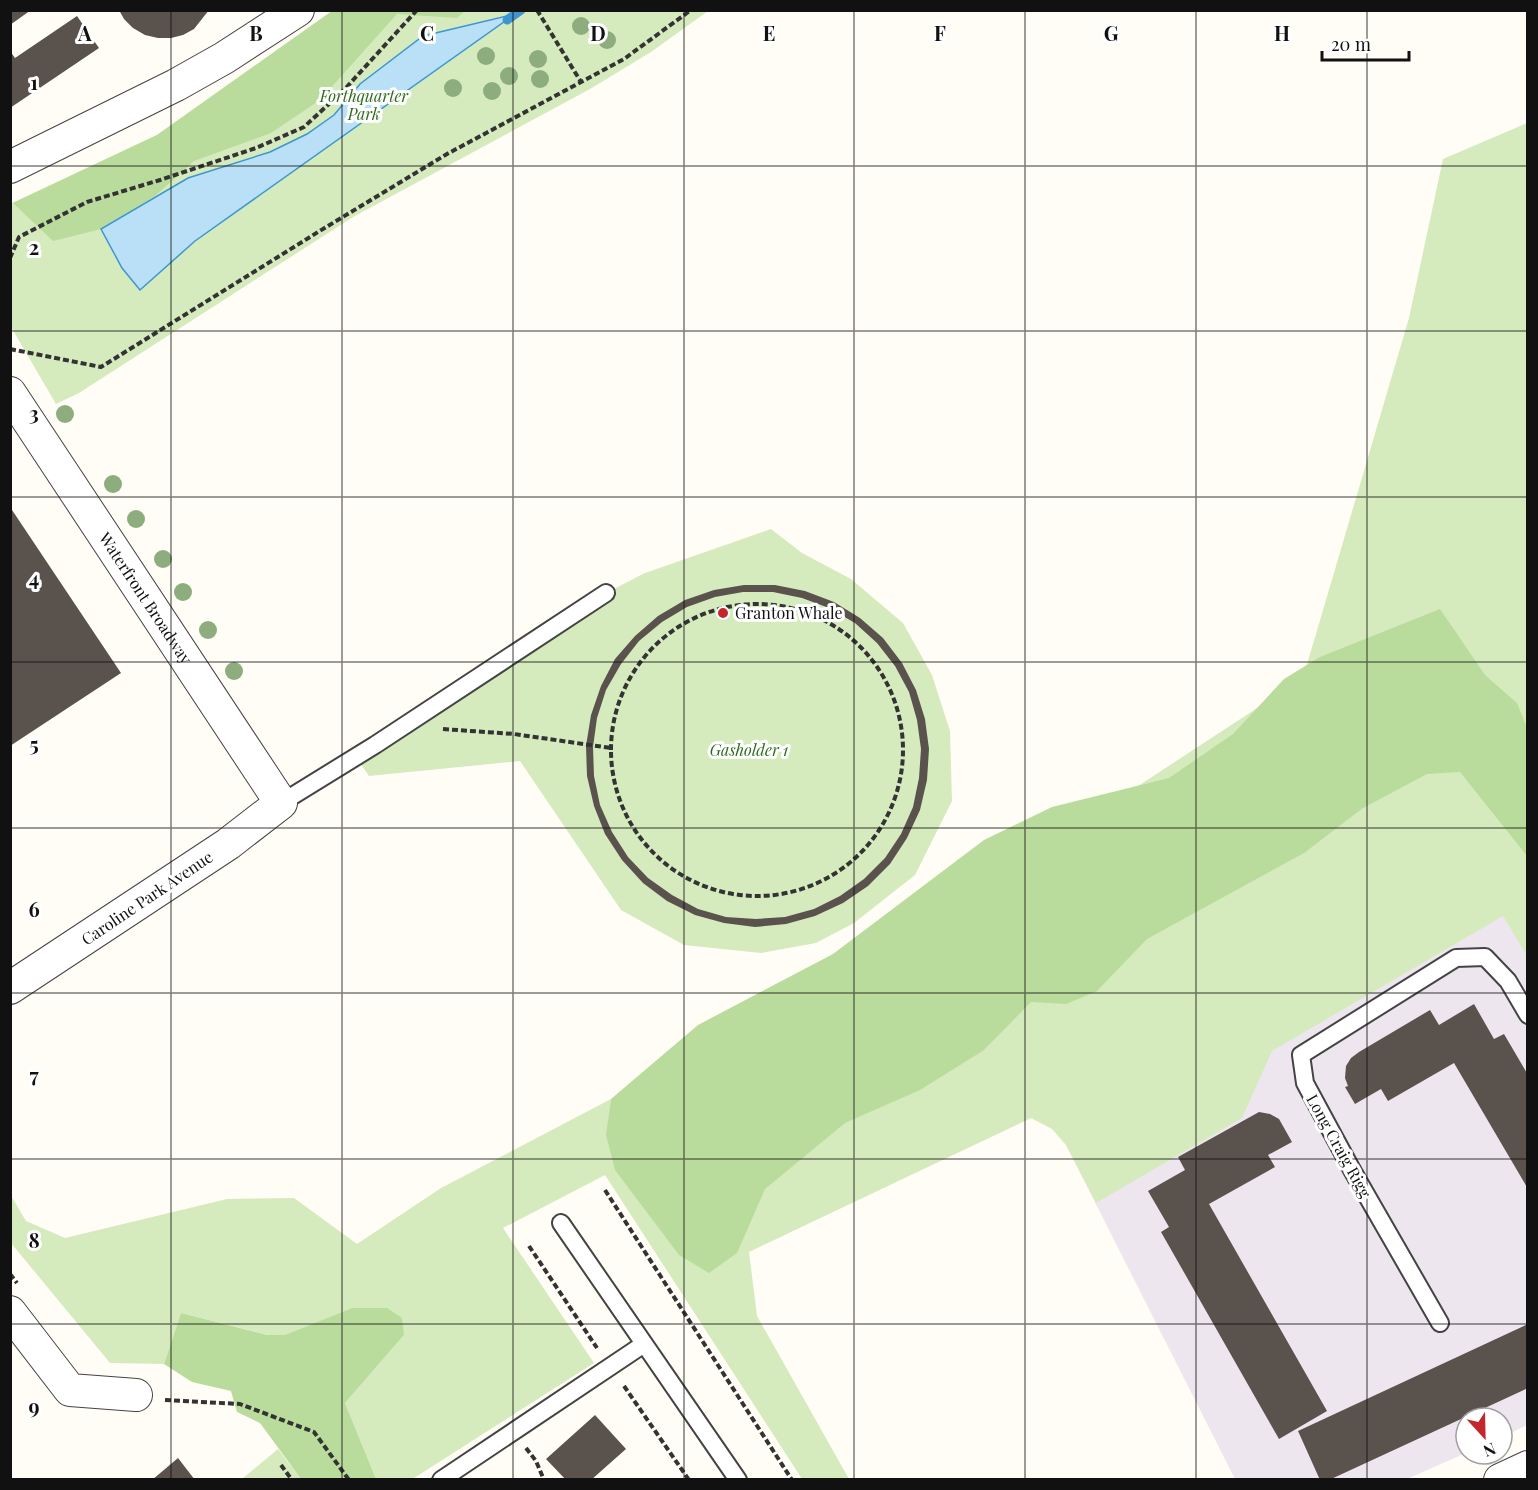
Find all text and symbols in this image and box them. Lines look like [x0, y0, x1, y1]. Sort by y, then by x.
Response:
text: A [77, 19, 92, 46]
text: B [249, 19, 263, 46]
text: C [420, 19, 434, 46]
text: D [590, 19, 606, 46]
text: E [763, 19, 775, 46]
text: F [934, 19, 946, 46]
text: G [1104, 19, 1119, 46]
text: H [1274, 19, 1290, 46]
scale bar [1322, 24, 1409, 62]
text: 20 m [1331, 32, 1371, 56]
text: 1 [30, 68, 38, 95]
park label: Forthquarter Park [319, 85, 409, 124]
text: 2 [29, 233, 39, 260]
text: 3 [29, 399, 39, 426]
street label: Waterfront Broadway [94, 527, 197, 668]
text: 4 [29, 564, 39, 591]
place label: Granton Whale [735, 602, 843, 623]
marker: Granton Whale [716, 606, 730, 620]
text: 5 [29, 730, 39, 757]
park label: Gasholder 1 [710, 739, 789, 760]
street label: Caroline Park Avenue [77, 846, 216, 949]
text: 6 [28, 895, 40, 922]
text: 7 [29, 1061, 39, 1088]
street label: Long Craig Rigg [1302, 1090, 1377, 1202]
text: 8 [28, 1226, 40, 1253]
text: 9 [28, 1392, 40, 1419]
north arrow [1454, 1406, 1514, 1466]
text: N [1480, 1438, 1499, 1462]

